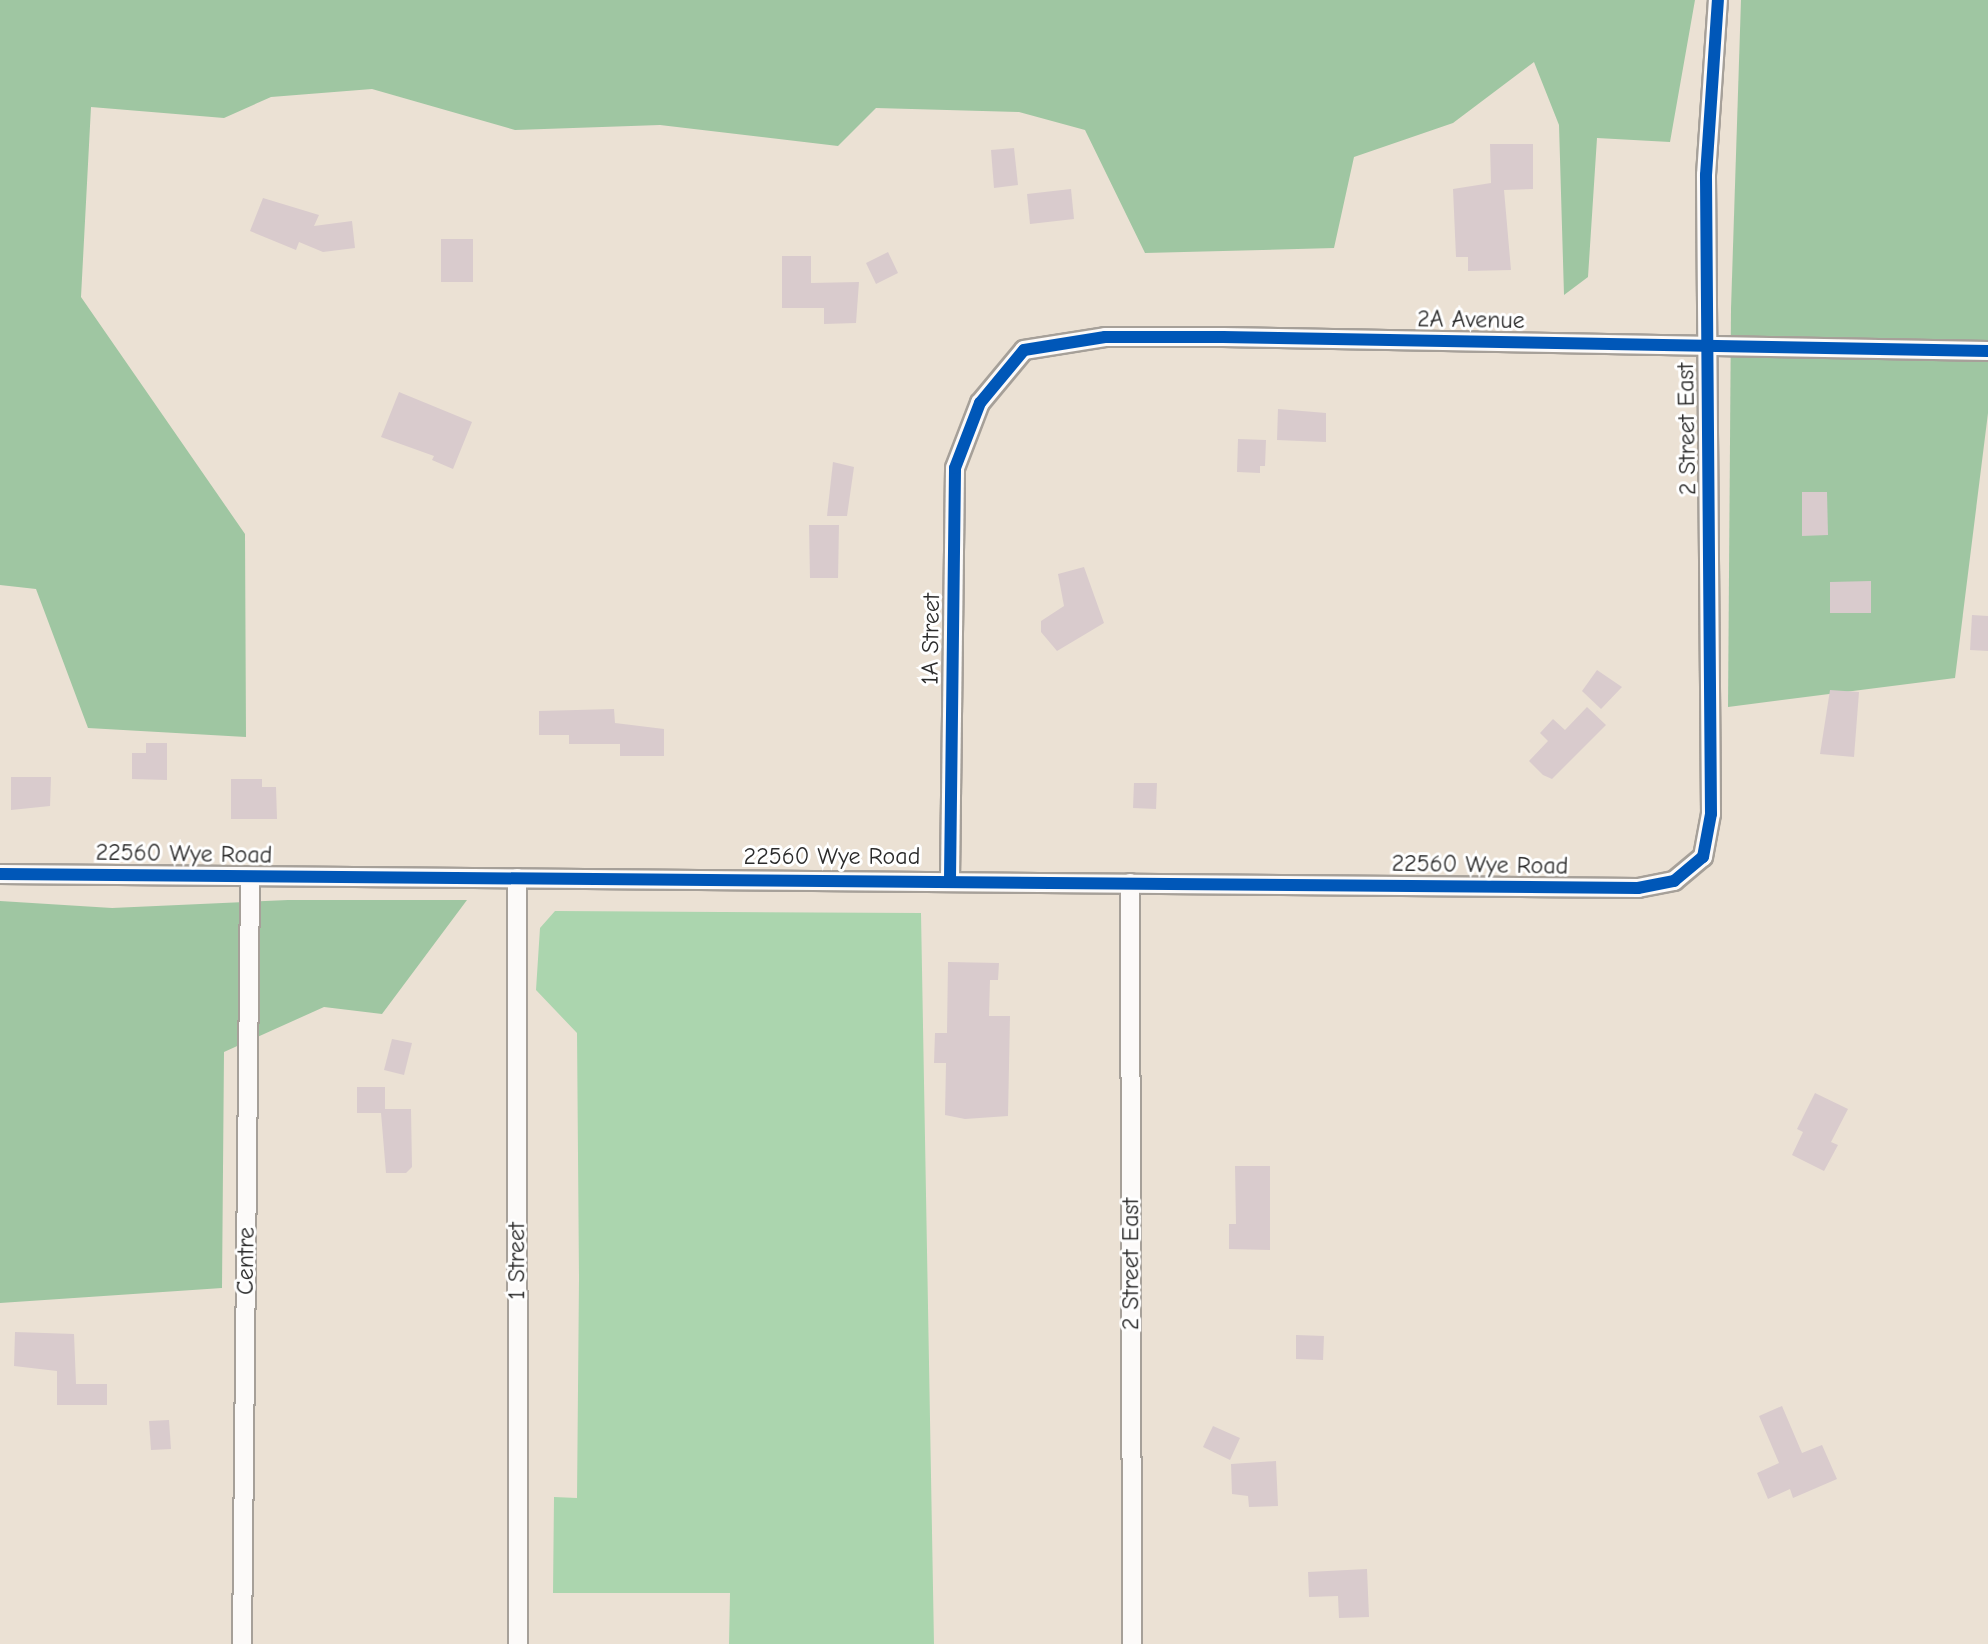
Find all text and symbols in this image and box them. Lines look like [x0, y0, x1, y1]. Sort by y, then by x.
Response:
street label: 2A Avenue [1417, 305, 1525, 335]
street label: 2 Street East [1671, 363, 1703, 495]
street label: 1A Street [916, 593, 946, 685]
street label: 22560 Wye Road [95, 838, 273, 870]
street label: 22560 Wye Road [744, 843, 920, 871]
street label: 22560 Wye Road [1391, 849, 1569, 881]
street label: 2 Street East [1117, 1198, 1145, 1330]
street label: 1 Street [503, 1222, 531, 1300]
street label: Centre [231, 1227, 261, 1295]

